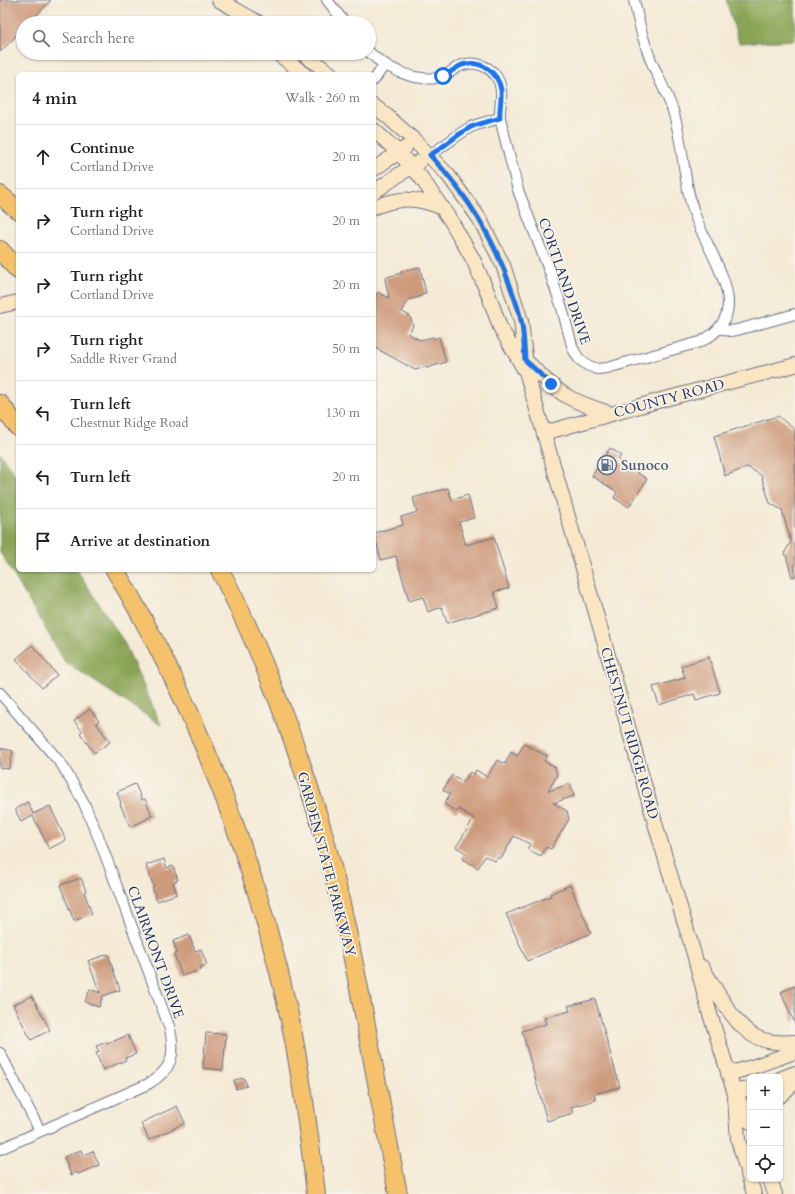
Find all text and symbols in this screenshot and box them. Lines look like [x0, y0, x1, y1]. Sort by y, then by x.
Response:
search box [16, 16, 376, 60]
icon: search [30, 27, 52, 49]
text: Search here [62, 28, 135, 48]
route start [434, 67, 452, 85]
text: 4 min [32, 87, 77, 110]
text: Walk · 260 m [285, 89, 360, 107]
text: Continue [70, 138, 135, 158]
icon: ahead [32, 146, 54, 168]
text: 20 m [332, 148, 360, 166]
text: Cortland Drive [70, 158, 154, 176]
text: Turn right [70, 202, 143, 222]
icon: right [32, 210, 54, 232]
text: 20 m [332, 212, 360, 230]
street label: CORTLAND DRIVE [534, 215, 595, 348]
text: Cortland Drive [70, 222, 154, 240]
text: Turn right [70, 266, 143, 286]
icon: right [32, 274, 54, 296]
text: 20 m [332, 276, 360, 294]
text: Cortland Drive [70, 286, 154, 304]
text: Turn right [70, 330, 143, 350]
icon: right [32, 338, 54, 360]
text: 50 m [332, 340, 360, 358]
text: Saddle River Grand [70, 350, 177, 368]
route end [542, 375, 560, 393]
street label: COUNTY ROAD [612, 375, 727, 422]
text: Turn left [70, 394, 131, 414]
icon: left [32, 402, 54, 424]
text: 130 m [326, 404, 360, 422]
text: Chestnut Ridge Road [70, 414, 188, 432]
fuel station icon: Sunoco [596, 454, 618, 476]
place label: Sunoco [621, 456, 669, 475]
icon: left [32, 466, 54, 488]
text: Turn left [70, 467, 131, 487]
text: 20 m [332, 468, 360, 486]
icon: arrive [32, 530, 54, 552]
text: Arrive at destination [70, 531, 210, 551]
street label: CHESTNUT RIDGE ROAD [596, 645, 663, 821]
street label: GARDEN STATE PARKWAY [293, 770, 361, 959]
street label: CLAIRMONT DRIVE [123, 883, 188, 1021]
map controls [747, 1074, 783, 1182]
button: + [747, 1074, 783, 1110]
button: − [747, 1110, 783, 1146]
button: locate [747, 1146, 783, 1182]

